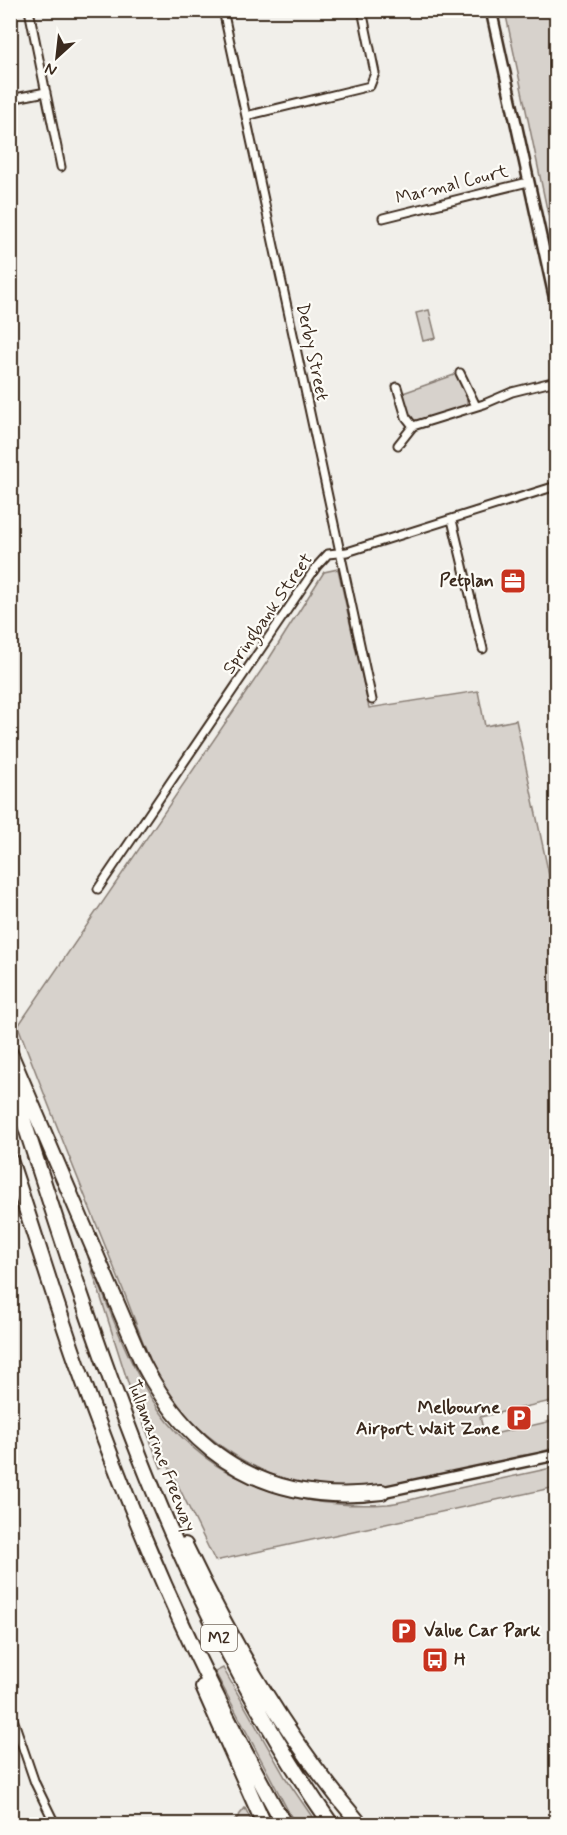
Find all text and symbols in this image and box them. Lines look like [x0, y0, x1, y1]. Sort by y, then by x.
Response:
north arrow [27, 27, 87, 87]
text: N [41, 57, 60, 81]
street label: Marmal Court [393, 159, 511, 211]
street label: Derby Street [290, 301, 334, 403]
street label: Springbank Street [217, 549, 320, 680]
office icon: Petplan [498, 566, 528, 596]
place label: Petplan [439, 569, 494, 593]
street label: Tullamarine Freeway [121, 1377, 201, 1535]
place label: Melbourne Airport Wait Zone [356, 1396, 500, 1441]
parking icon: Melbourne Airport Wait Zone [504, 1403, 534, 1433]
parking icon: Value Car Park [389, 1616, 419, 1646]
place label: Value Car Park [424, 1619, 542, 1643]
road number: M2 [201, 1625, 237, 1651]
bus stop icon: H [420, 1645, 450, 1675]
place label: H [454, 1648, 466, 1672]

